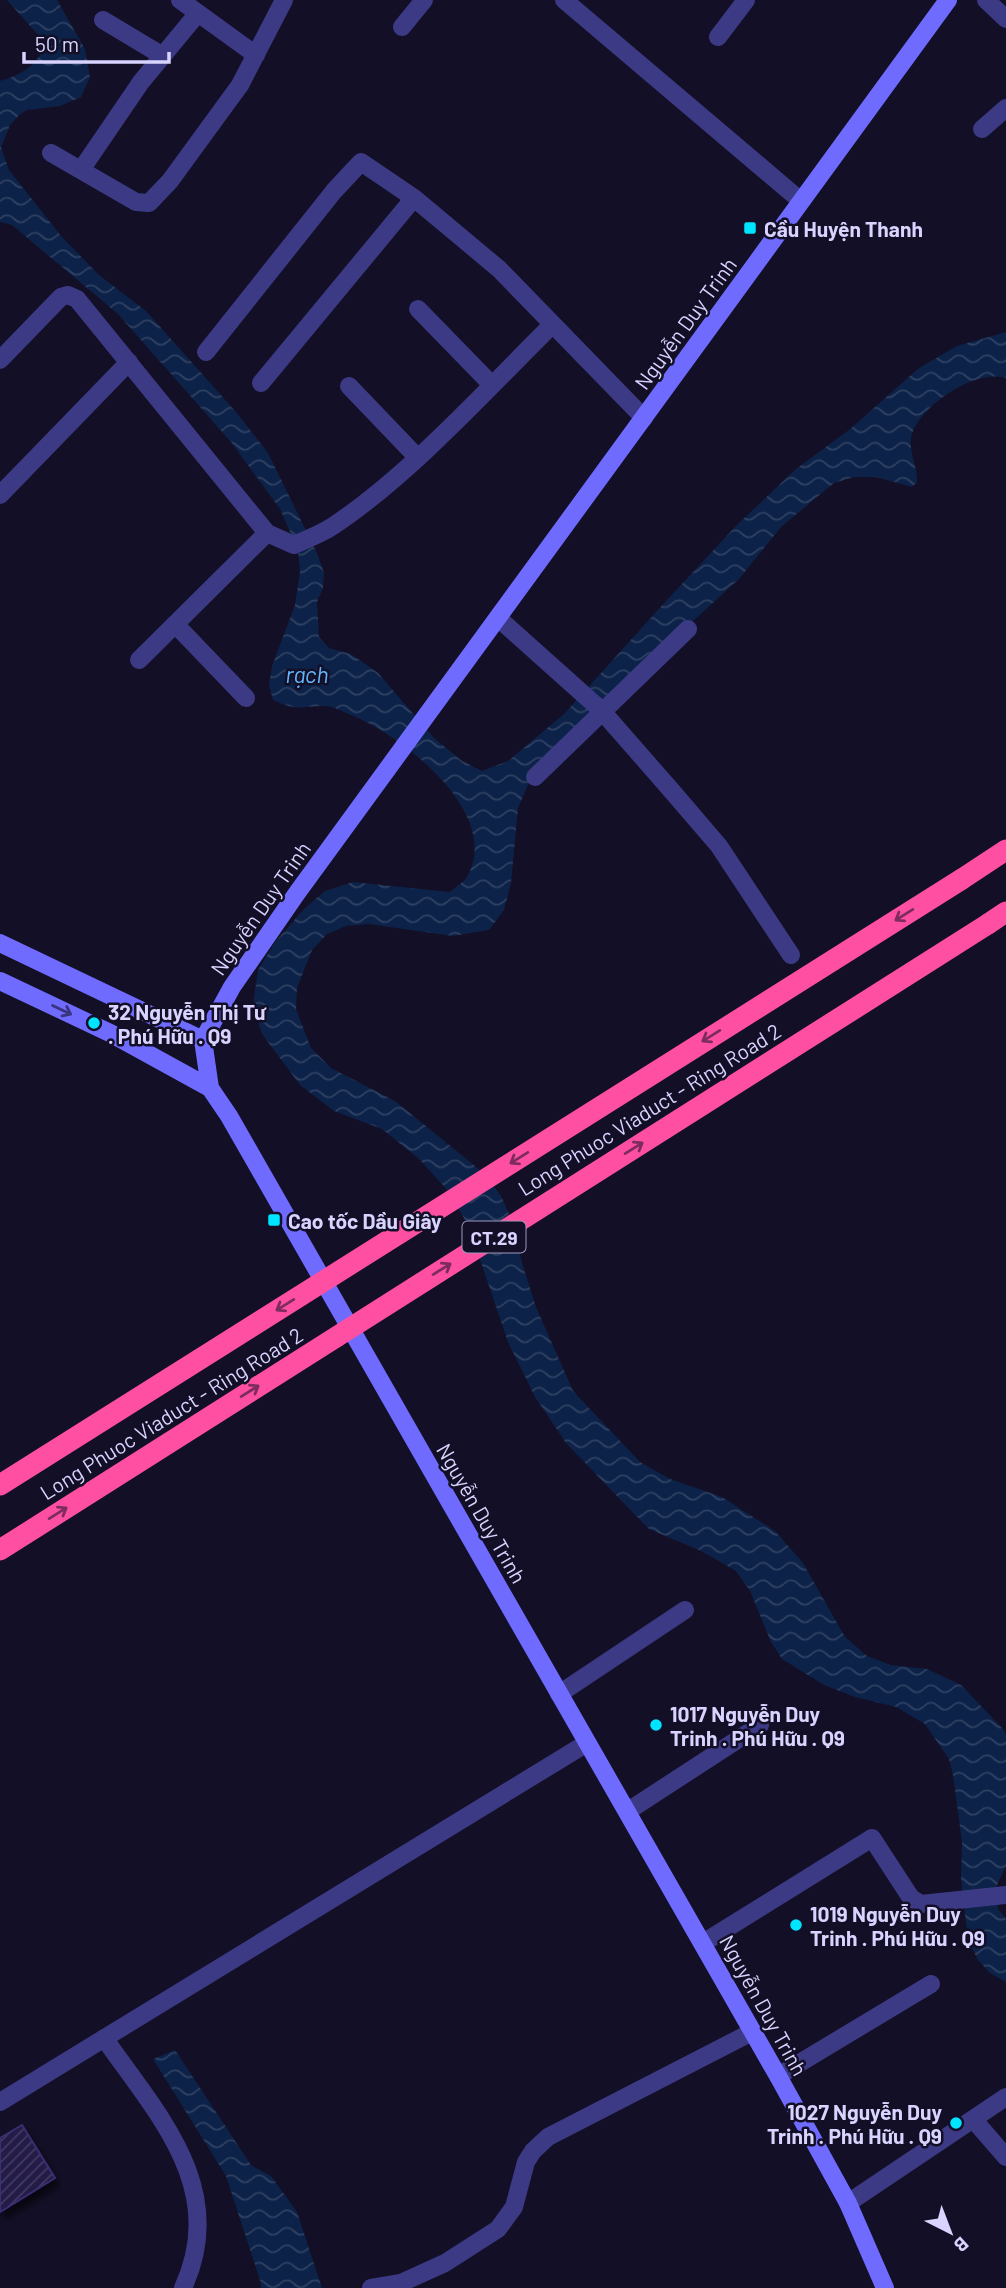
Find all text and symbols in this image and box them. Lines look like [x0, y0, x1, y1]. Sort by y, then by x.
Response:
scale bar [24, 21, 170, 65]
text: 50 m [35, 31, 79, 56]
place label: Cầu Huyện Thanh [764, 216, 923, 242]
marker: Cầu Huyện Thanh [742, 220, 758, 236]
street label: Nguyễn Duy Trinh [629, 252, 741, 394]
water label: rạch [286, 660, 328, 688]
street label: Nguyễn Duy Trinh [205, 837, 315, 979]
one-way arrow [894, 908, 914, 922]
place label: 32 Nguyễn Thị Tư . Phú Hữu . Q9 [108, 999, 267, 1048]
one-way arrow [50, 1004, 72, 1017]
marker: 32 Nguyễn Thị Tư . Phú Hữu . Q9 [86, 1015, 102, 1031]
street label: Long Phuoc Viaduct - Ring Road 2 [513, 1018, 785, 1200]
one-way arrow [702, 1030, 722, 1044]
one-way arrow [624, 1140, 643, 1155]
one-way arrow [510, 1150, 529, 1165]
place label: Cao tốc Dầu Giây [288, 1208, 442, 1233]
marker: Cao tốc Dầu Giây [266, 1212, 282, 1228]
road number: CT.29 [462, 1222, 526, 1252]
one-way arrow [431, 1262, 451, 1276]
one-way arrow [276, 1298, 295, 1313]
street label: Long Phuoc Viaduct - Ring Road 2 [35, 1322, 307, 1504]
one-way arrow [239, 1384, 259, 1398]
street label: Nguyễn Duy Trinh [432, 1439, 532, 1587]
one-way arrow [47, 1506, 67, 1520]
place label: 1017 Nguyễn Duy Trinh . Phú Hữu . Q9 [670, 1701, 845, 1750]
marker: 1017 Nguyễn Duy Trinh . Phú Hữu . Q9 [648, 1717, 664, 1733]
place label: 1019 Nguyễn Duy Trinh . Phú Hữu . Q9 [810, 1901, 985, 1950]
marker: 1019 Nguyễn Duy Trinh . Phú Hữu . Q9 [788, 1917, 804, 1933]
street label: Nguyễn Duy Trinh [715, 1930, 813, 2080]
place label: 1027 Nguyễn Duy Trinh . Phú Hữu . Q9 [767, 2099, 942, 2148]
marker: 1027 Nguyễn Duy Trinh . Phú Hữu . Q9 [948, 2115, 964, 2131]
north arrow [915, 2197, 985, 2267]
text: B [950, 2233, 974, 2257]

